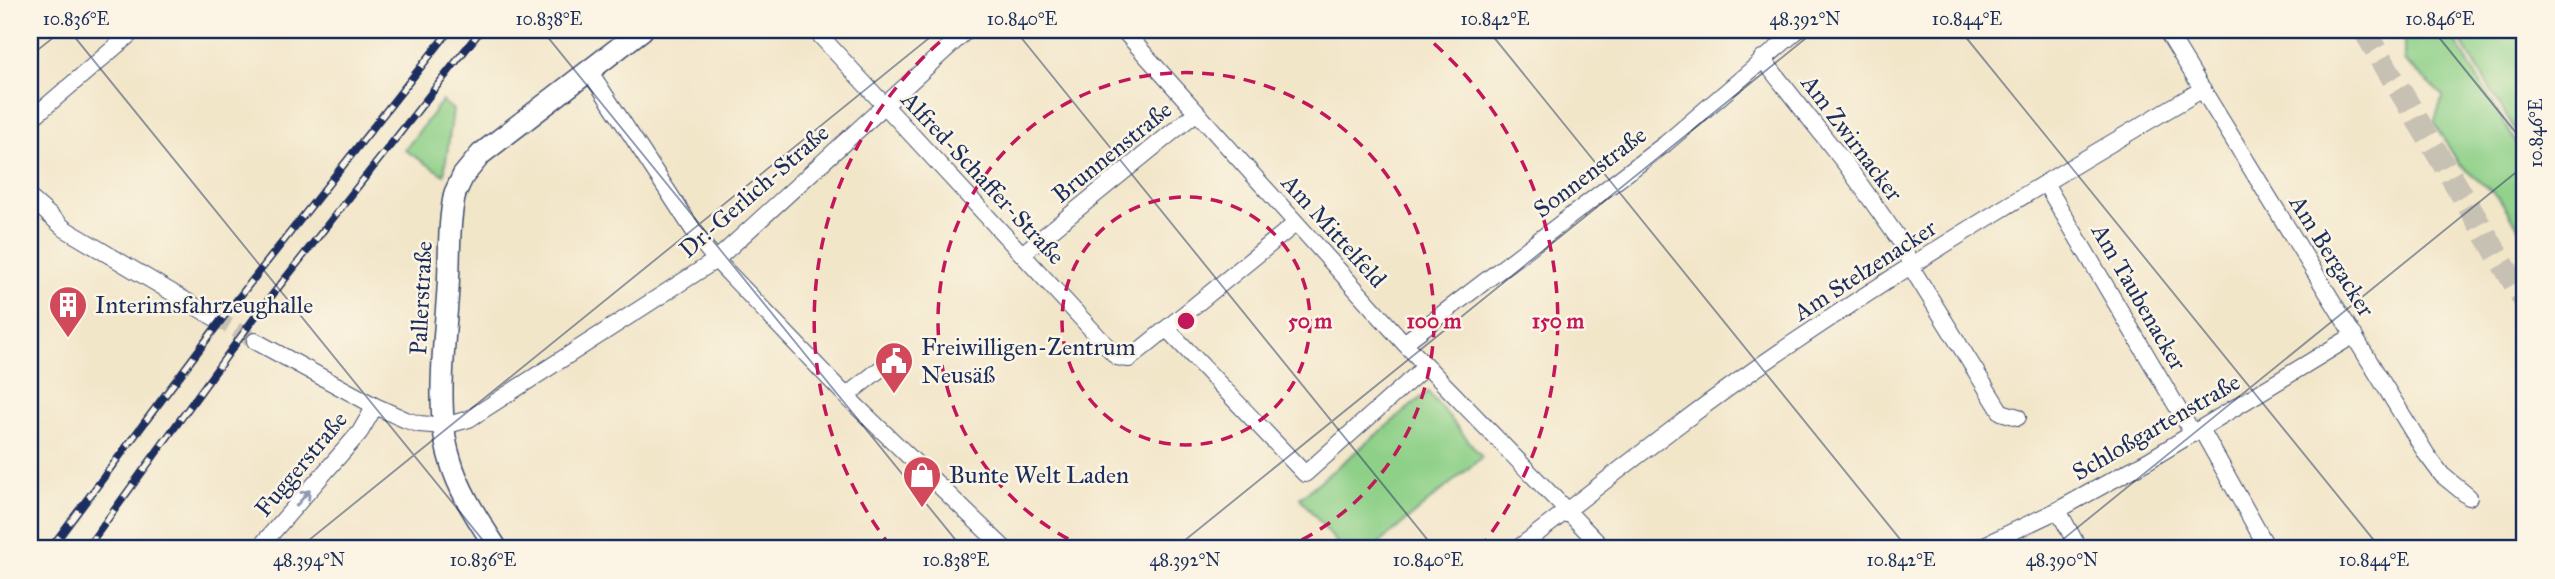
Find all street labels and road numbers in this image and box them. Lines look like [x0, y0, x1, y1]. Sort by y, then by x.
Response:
street label: Am Zwirnacker [1794, 68, 1909, 207]
street label: Alfred-Schaffer-Straße [894, 84, 1071, 271]
street label: Brunnenstraße [1046, 95, 1178, 209]
street label: Dr.-Gerlich-Straße [673, 118, 835, 264]
street label: Sonnenstraße [1528, 120, 1652, 224]
street label: Am Mittelfeld [1274, 167, 1393, 294]
street label: Am Bergacker [2282, 189, 2381, 322]
street label: Am Stelzenacker [1787, 213, 1942, 328]
street label: Am Taubenacker [2084, 218, 2193, 376]
street label: Pallerstraße [403, 240, 439, 356]
street label: Schloßgartenstraße [2067, 367, 2245, 487]
street label: Fuggerstraße [248, 405, 354, 523]

